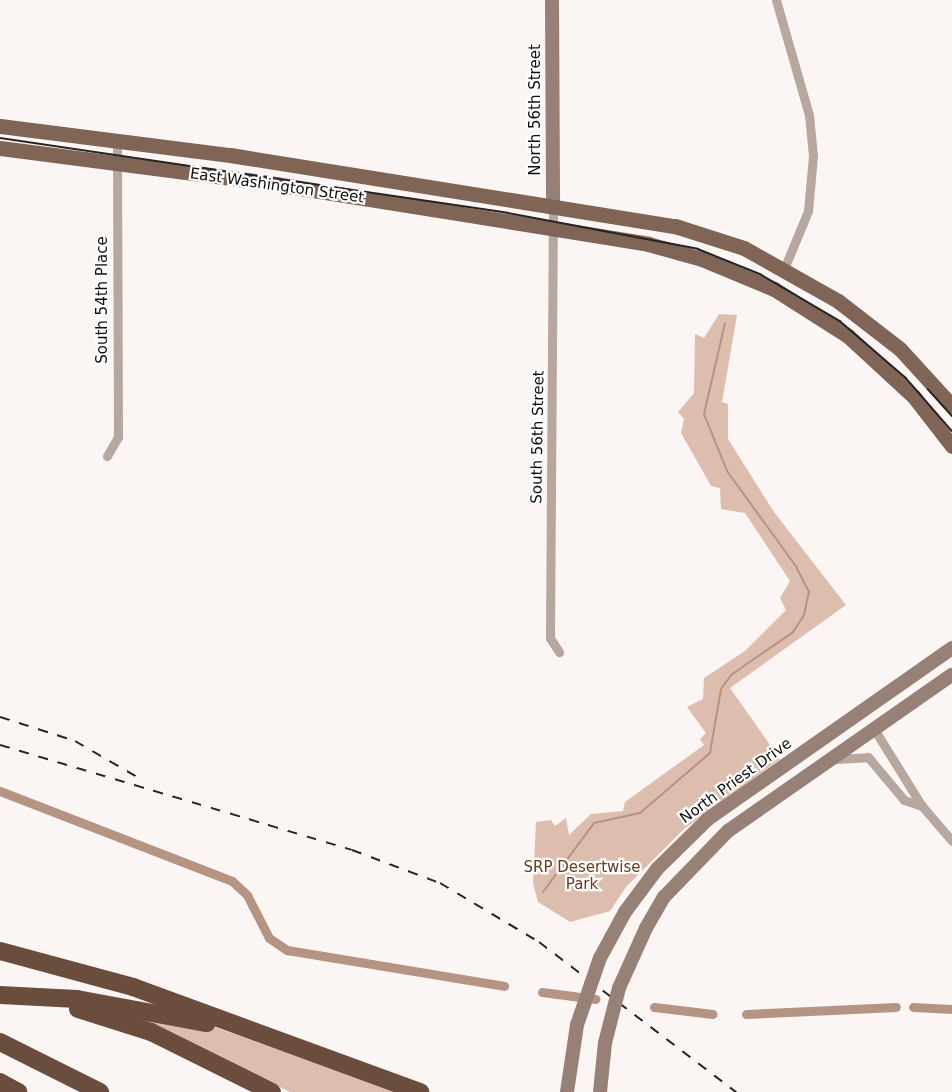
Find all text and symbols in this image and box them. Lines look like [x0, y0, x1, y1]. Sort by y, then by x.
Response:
street label: North 56th Street [527, 44, 545, 176]
street label: East Washington Street [189, 165, 365, 207]
street label: South 54th Place [94, 236, 112, 364]
street label: South 56th Street [528, 370, 548, 504]
street label: North Priest Drive [677, 734, 795, 828]
park label: SRP Desertwise Park [523, 858, 641, 893]

